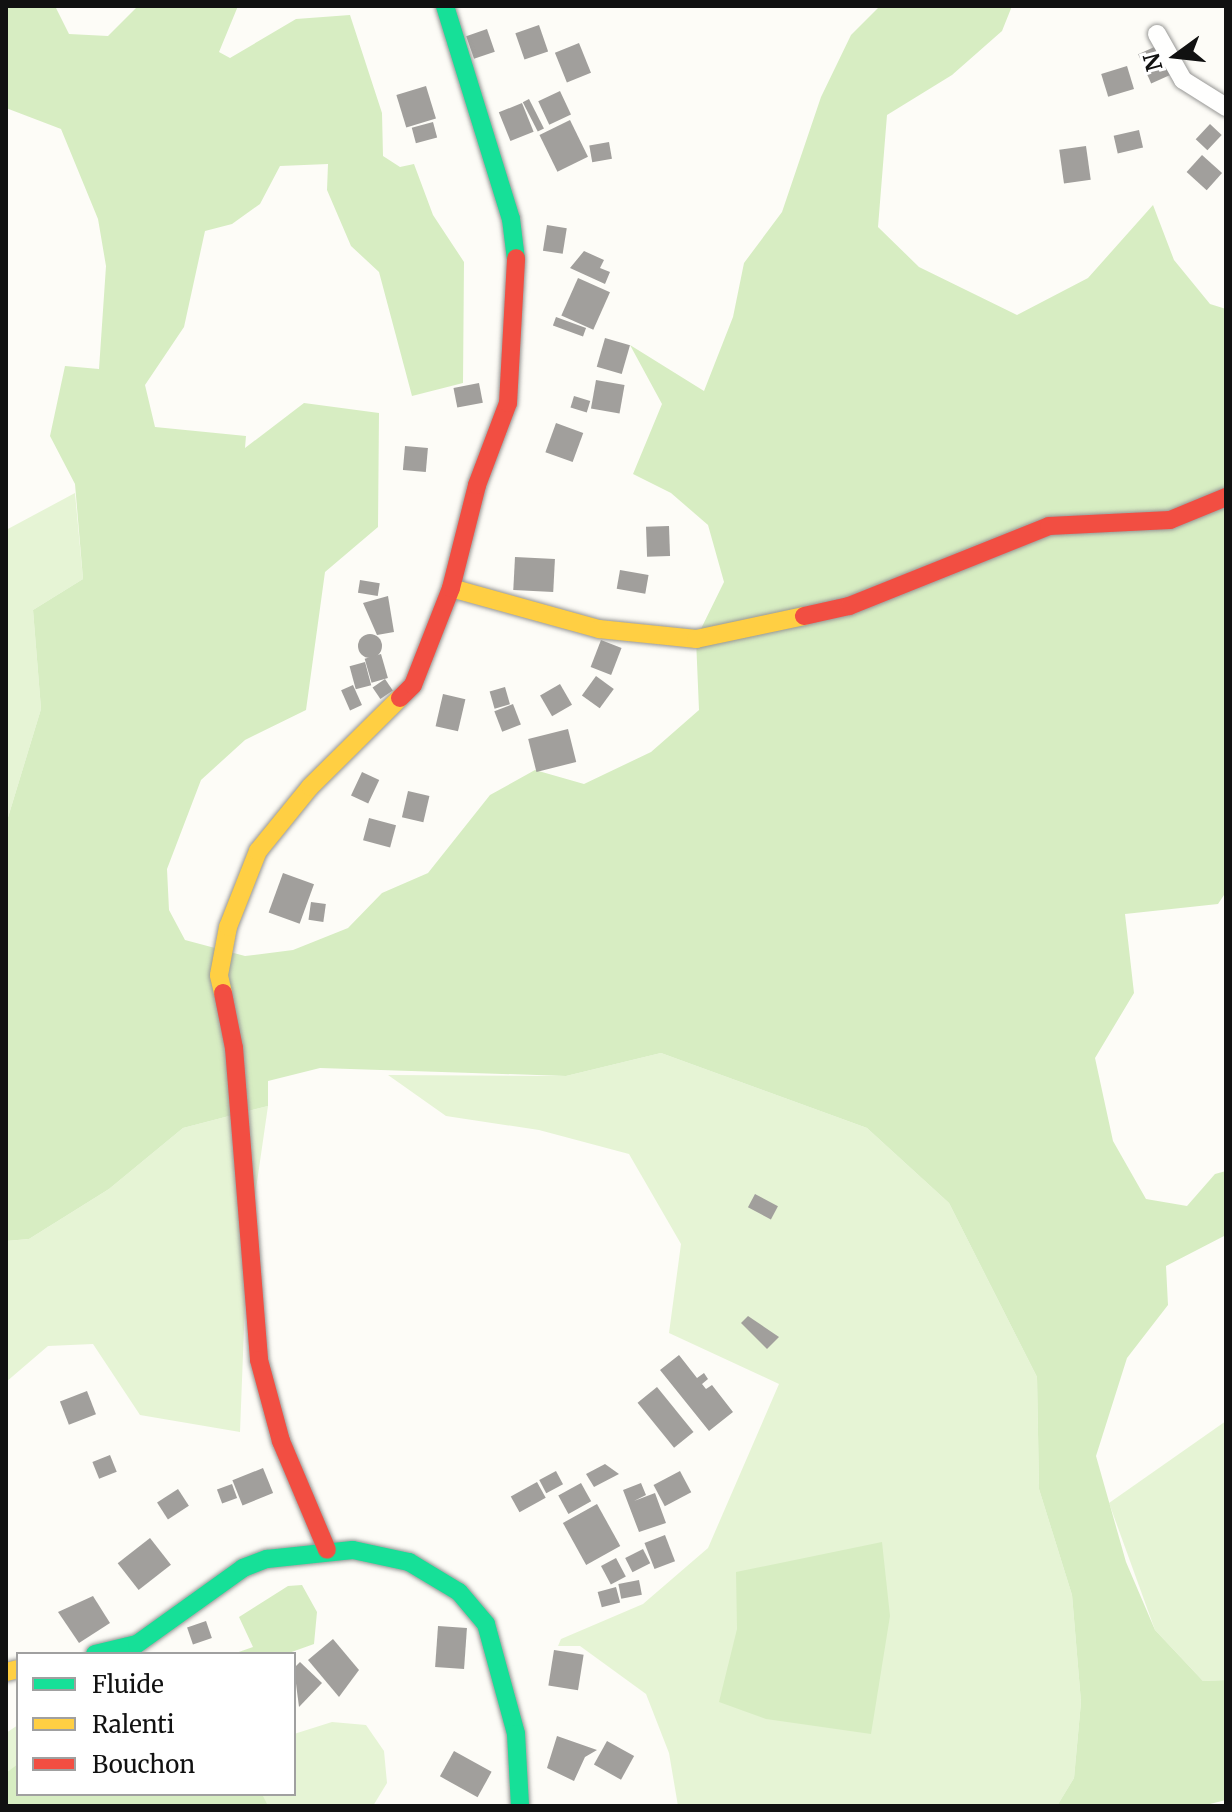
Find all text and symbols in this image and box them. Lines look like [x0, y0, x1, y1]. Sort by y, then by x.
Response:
north arrow [1136, 16, 1216, 96]
text: N [1137, 50, 1169, 74]
legend [16, 1652, 296, 1796]
text: Fluide [92, 1669, 164, 1700]
text: Ralenti [92, 1709, 175, 1740]
text: Bouchon [92, 1749, 195, 1780]

